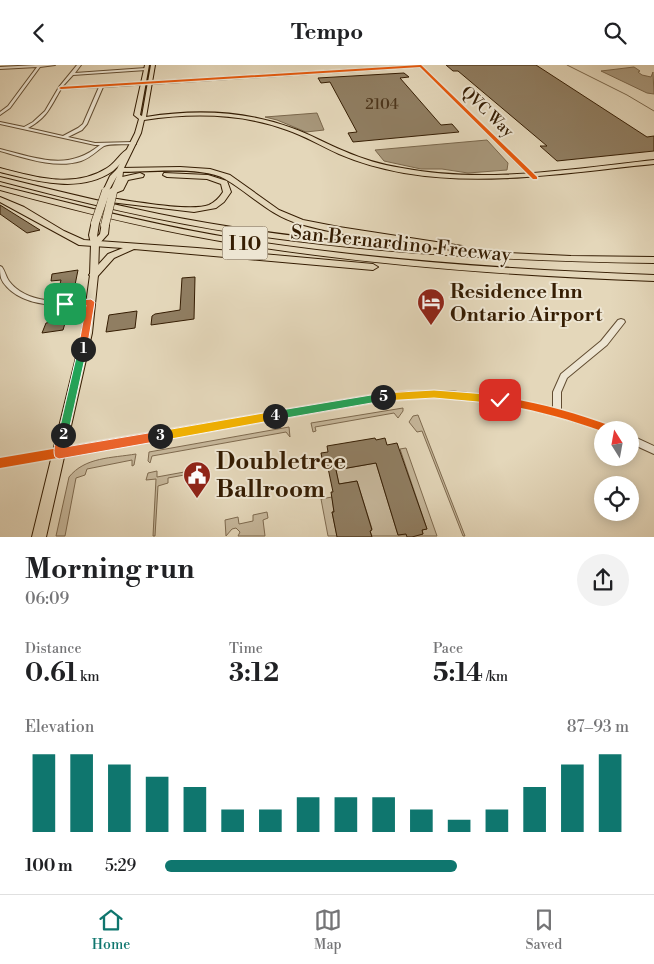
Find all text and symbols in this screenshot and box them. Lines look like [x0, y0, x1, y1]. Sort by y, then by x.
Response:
icon: back [25, 19, 53, 47]
text: Tempo [291, 19, 363, 46]
icon: search [601, 19, 629, 47]
street label: QVC Way [457, 82, 518, 142]
house number: 2104 [365, 95, 399, 114]
street label: San Bernardino Freeway [289, 220, 513, 269]
road number: I 10 [222, 227, 268, 259]
place label: Residence Inn Ontario Airport [450, 280, 603, 328]
pin [44, 283, 86, 325]
hotel icon: Residence Inn Ontario Airport [416, 287, 446, 326]
icon: arrive [51, 290, 79, 318]
pin: 1 [70, 337, 96, 361]
text: 1 [80, 340, 87, 358]
pin [479, 379, 521, 421]
pin: 5 [370, 385, 396, 409]
icon: check [486, 386, 514, 414]
text: 5 [379, 388, 388, 406]
pin: 4 [262, 403, 288, 429]
text: 4 [271, 407, 280, 425]
north arrow [594, 421, 639, 466]
map controls [594, 421, 639, 521]
pin: 2 [50, 423, 76, 447]
pin: 3 [148, 423, 172, 449]
text: 2 [59, 426, 68, 444]
text: 3 [156, 427, 165, 445]
place label: Doubletree Ballroom [216, 447, 346, 505]
public building icon: Doubletree Ballroom [182, 460, 212, 499]
button: locate [594, 476, 639, 521]
text: Morning run [25, 552, 194, 587]
button: share [577, 554, 629, 606]
text: 06:09 [25, 589, 69, 609]
text: Distance [25, 640, 82, 658]
text: Time [229, 640, 263, 658]
text: Pace [433, 640, 463, 658]
text: 0.61 [25, 658, 77, 689]
text: 3:12 [229, 658, 279, 689]
text: 5:14 [433, 658, 483, 689]
text: km [77, 668, 100, 686]
text: /km [483, 668, 508, 686]
text: Elevation [25, 717, 94, 737]
text: 87–93 m [567, 717, 629, 737]
text: 100 m [25, 856, 73, 876]
text: 5:29 [105, 856, 136, 876]
tab: Home [92, 906, 130, 954]
tab: Map [314, 906, 342, 954]
tab: Saved [525, 906, 562, 954]

